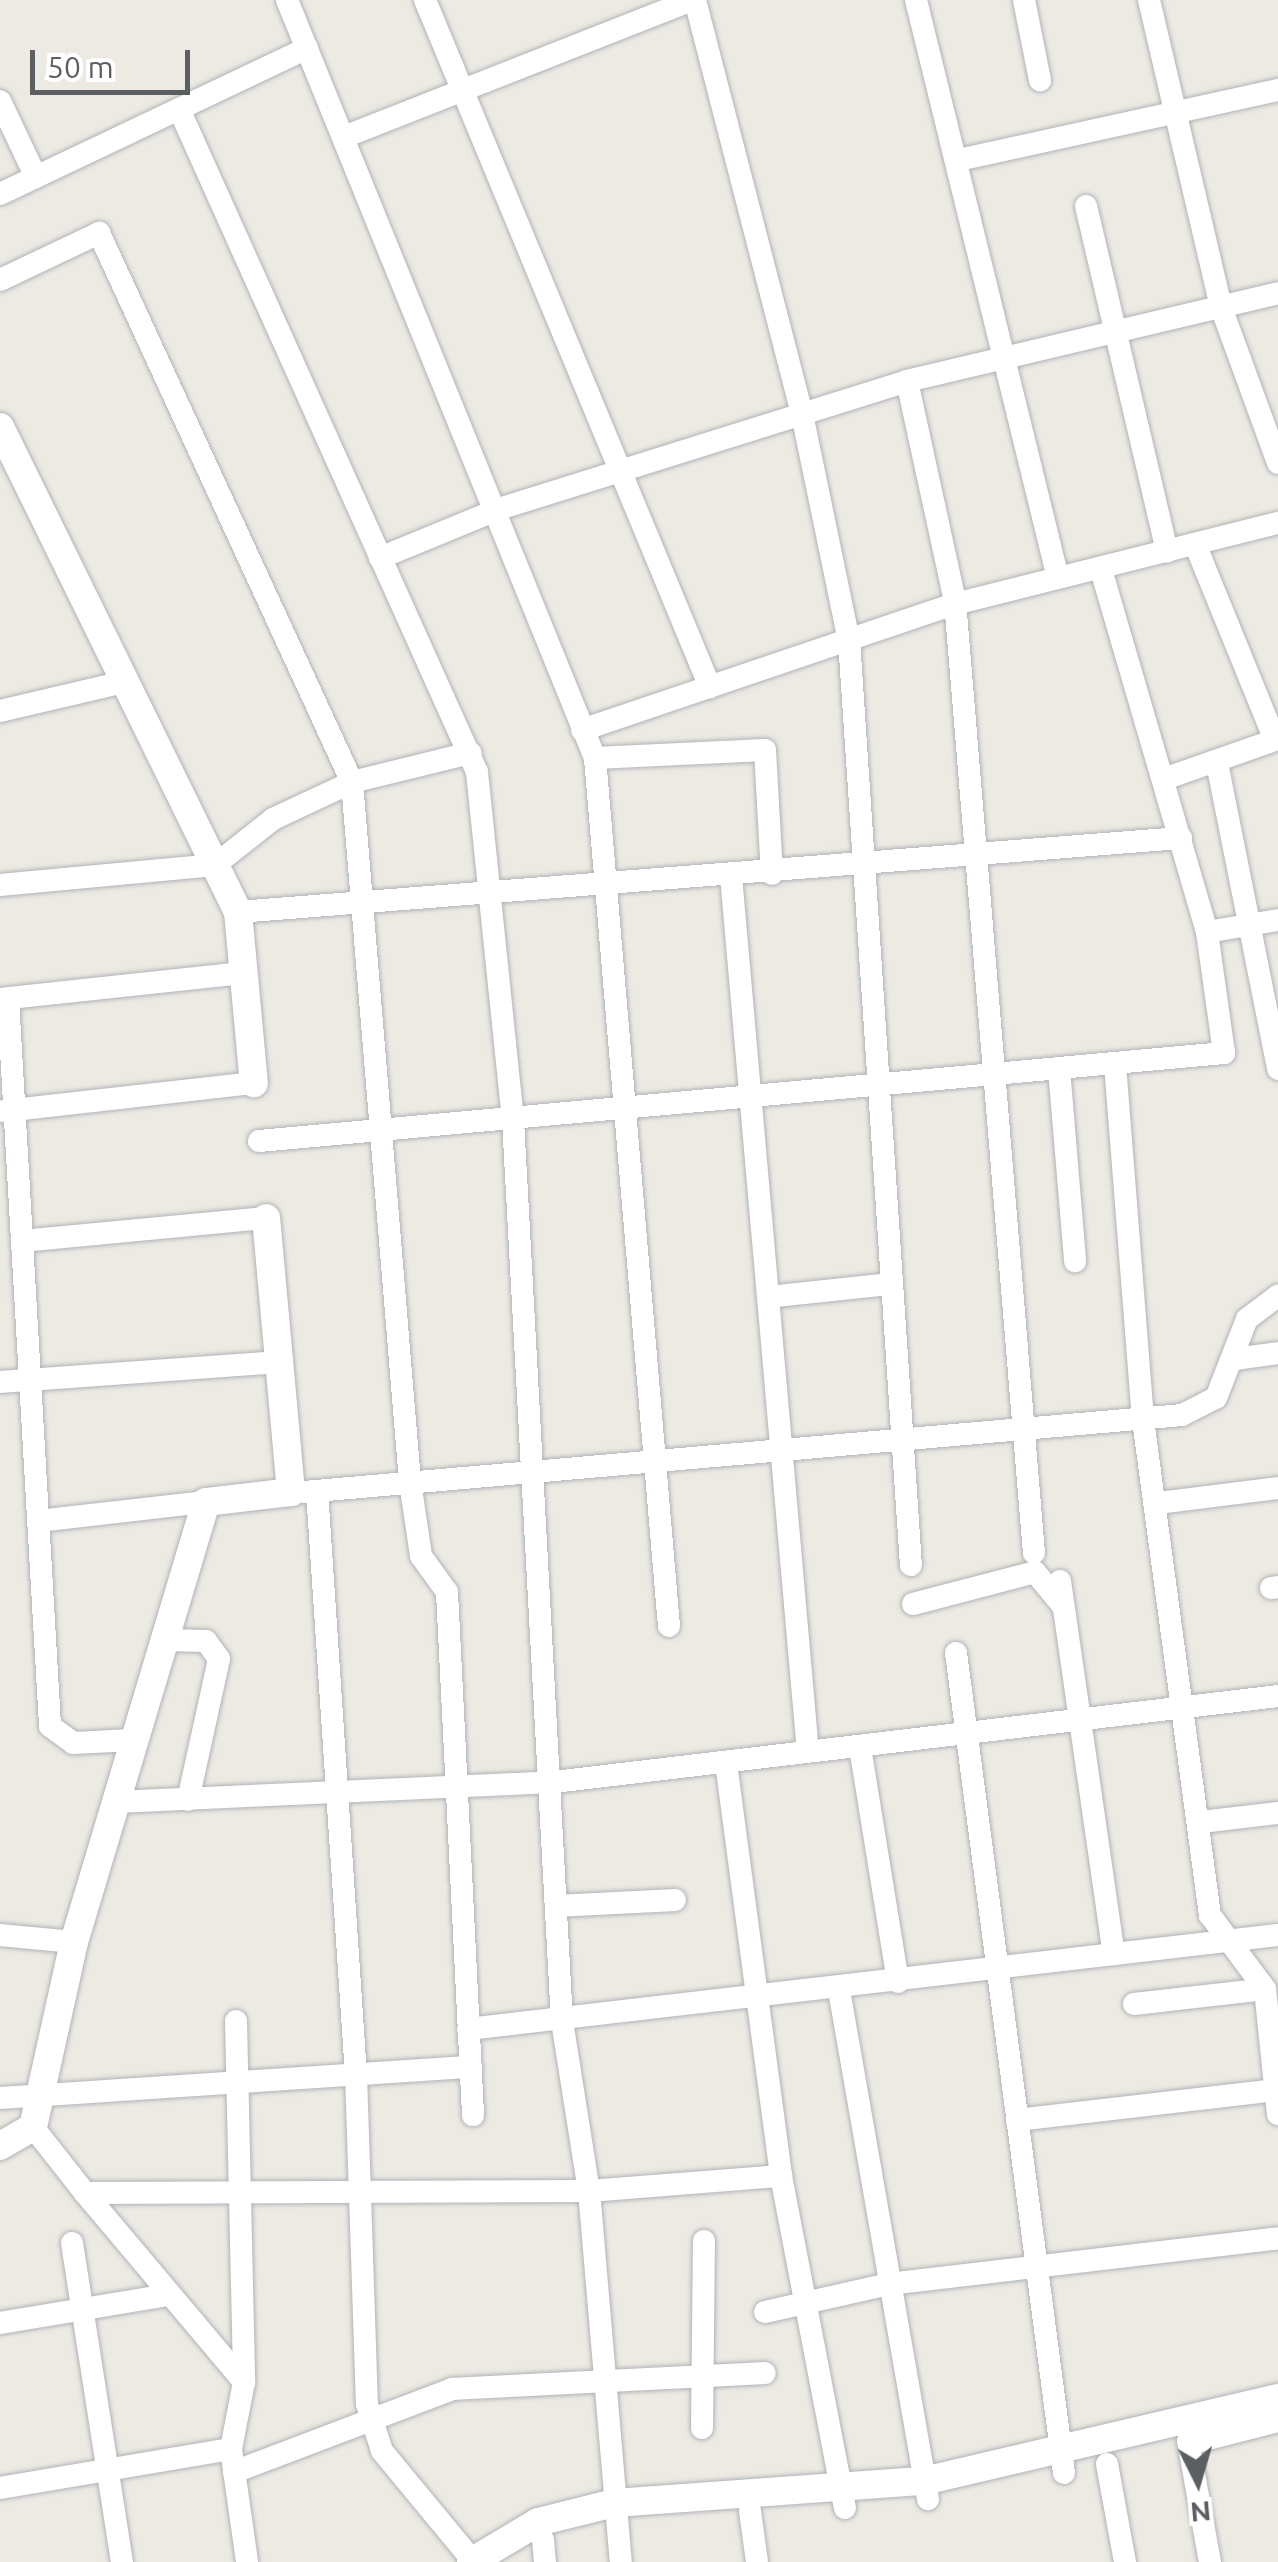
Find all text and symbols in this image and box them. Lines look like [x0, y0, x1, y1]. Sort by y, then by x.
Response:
scale bar [35, 30, 195, 92]
text: 50 m [47, 50, 114, 84]
north arrow [1148, 2432, 1248, 2532]
text: N [1189, 2496, 1212, 2529]

